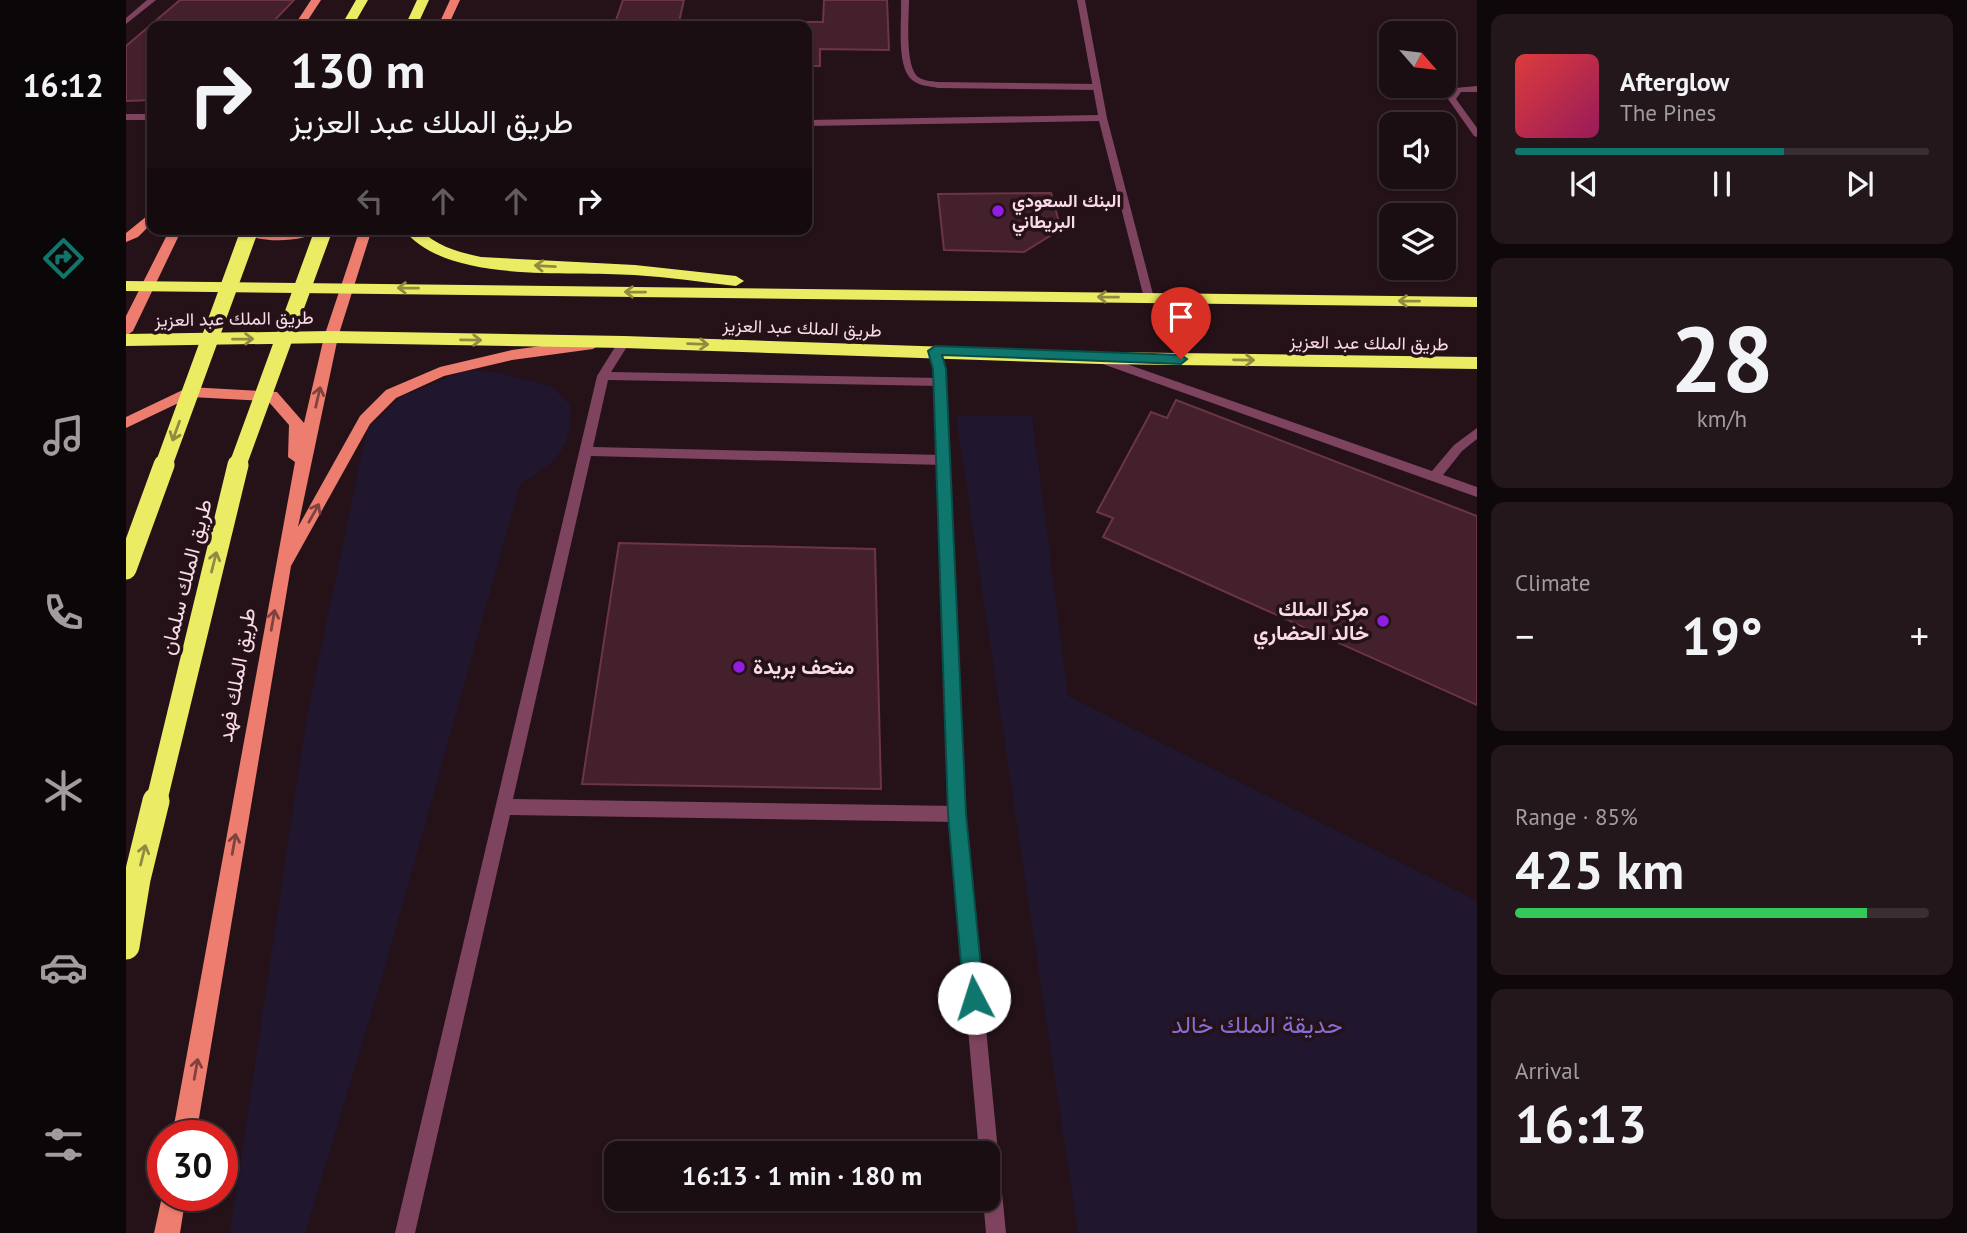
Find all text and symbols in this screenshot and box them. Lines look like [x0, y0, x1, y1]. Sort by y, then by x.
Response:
north arrow [1379, 21, 1456, 98]
map controls [1379, 21, 1456, 280]
text: 130 m [290, 38, 425, 102]
icon: right [175, 49, 266, 140]
text: 16:12 [22, 64, 104, 106]
text: Afterglow [1620, 65, 1729, 98]
text: The Pines [1620, 98, 1716, 127]
text: طريق الملك عبد العزيز [290, 100, 573, 142]
button: sound [1379, 112, 1456, 189]
icon: previous [1565, 165, 1603, 203]
icon: pause [1703, 165, 1741, 203]
icon: next [1841, 165, 1879, 203]
icon: left [351, 182, 389, 220]
icon: ahead [424, 182, 462, 220]
icon: ahead [497, 182, 535, 220]
icon: right [570, 182, 608, 220]
place label: البنك السعودي البريطاني [1012, 189, 1121, 237]
marker: البنك السعودي البريطاني [990, 203, 1006, 219]
button: layers [1379, 203, 1456, 280]
icon: directions [39, 234, 88, 283]
one-way arrow [534, 259, 557, 272]
one-way arrow [397, 281, 420, 295]
one-way arrow [624, 285, 647, 299]
pin [1151, 287, 1211, 359]
one-way arrow [1097, 290, 1120, 304]
one-way arrow [1398, 294, 1421, 308]
icon: arrive [1162, 298, 1200, 336]
text: 28 [1670, 299, 1774, 417]
street label: طريق الملك عبد العزيز [153, 306, 314, 331]
street label: طريق الملك عبد العزيز [721, 313, 882, 342]
street label: طريق الملك عبد العزيز [1288, 330, 1449, 355]
one-way arrow [231, 332, 254, 345]
one-way arrow [459, 333, 482, 346]
one-way arrow [686, 337, 709, 351]
one-way arrow [1232, 353, 1255, 367]
one-way arrow [311, 386, 325, 409]
text: km/h [1697, 404, 1747, 433]
icon: music [39, 411, 88, 460]
one-way arrow [169, 420, 182, 442]
street label: طريق الملك سلمان [153, 496, 218, 658]
one-way arrow [308, 503, 321, 524]
one-way arrow [208, 551, 221, 574]
text: Climate [1515, 568, 1590, 597]
icon: phone [39, 588, 88, 637]
place label: مركز الملك خالد الحضاري [1253, 595, 1369, 650]
text: 19° [1681, 602, 1763, 669]
street label: طريق الملك فهد [211, 606, 262, 744]
one-way arrow [267, 609, 280, 632]
text: − [1515, 611, 1534, 660]
text: + [1910, 611, 1929, 660]
marker: مركز الملك خالد الحضاري [1375, 613, 1391, 629]
place label: متحف بريدة [753, 653, 854, 680]
marker: متحف بريدة [731, 659, 747, 675]
icon: climate [39, 766, 88, 815]
text: Range · 85% [1515, 802, 1638, 831]
one-way arrow [228, 833, 242, 856]
text: 425 km [1515, 836, 1684, 903]
one-way arrow [137, 844, 150, 867]
icon: car [39, 943, 88, 992]
position arrow [937, 961, 1011, 1035]
park label: حديقة الملك خالد [1171, 1009, 1343, 1040]
text: Arrival [1515, 1056, 1579, 1085]
one-way arrow [190, 1058, 203, 1080]
text: 16:13 [1515, 1090, 1647, 1157]
icon: filters [39, 1120, 88, 1169]
speed limit sign: 30 [147, 1120, 238, 1211]
text: 16:13 · 1 min · 180 m [682, 1159, 922, 1192]

